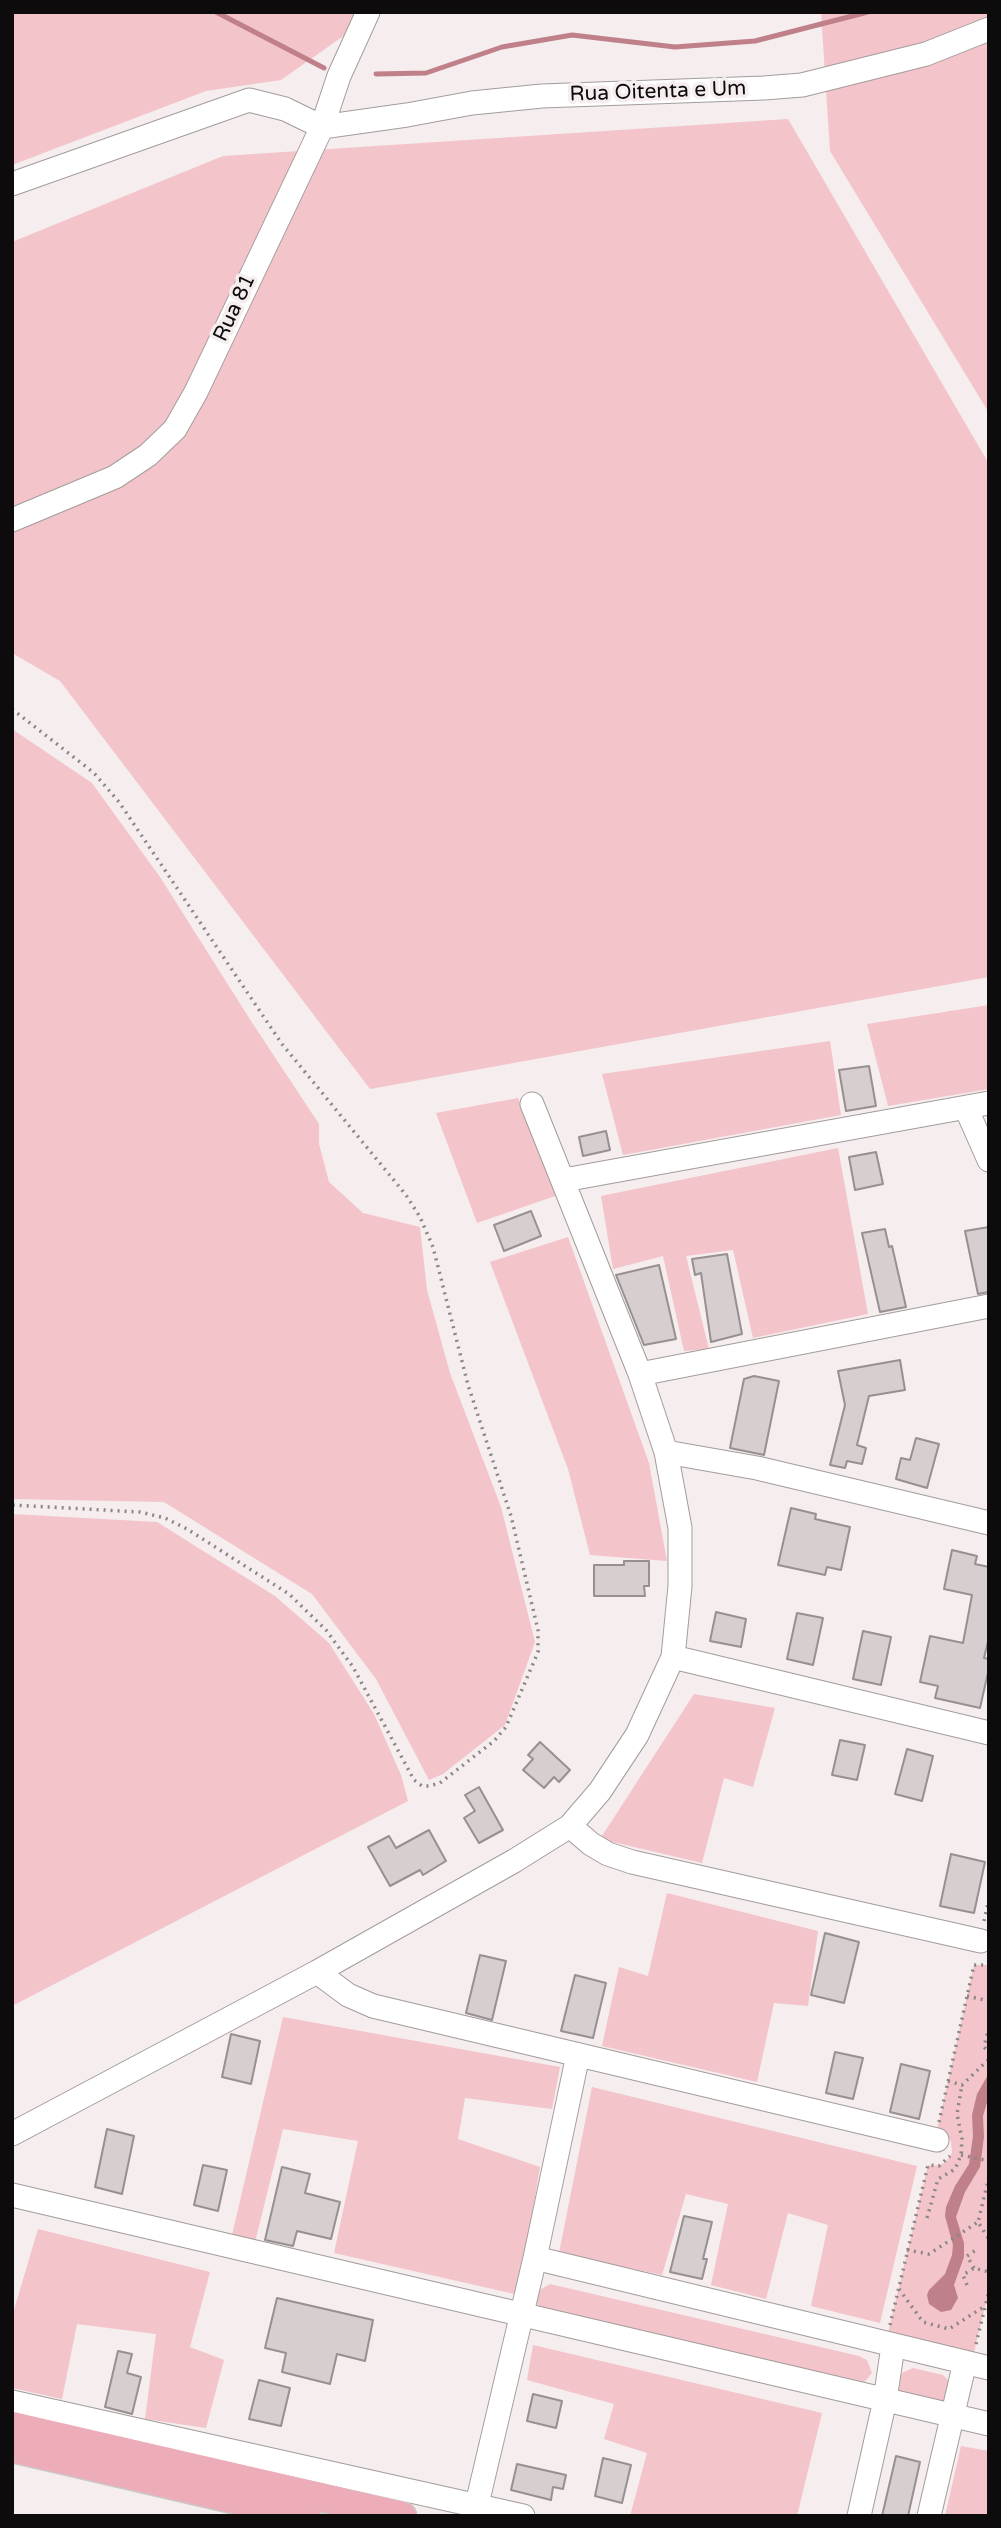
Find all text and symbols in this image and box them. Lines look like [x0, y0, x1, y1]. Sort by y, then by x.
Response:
street label: Rua Oitenta e Um [569, 76, 747, 108]
street label: Rua 81 [208, 270, 262, 346]

